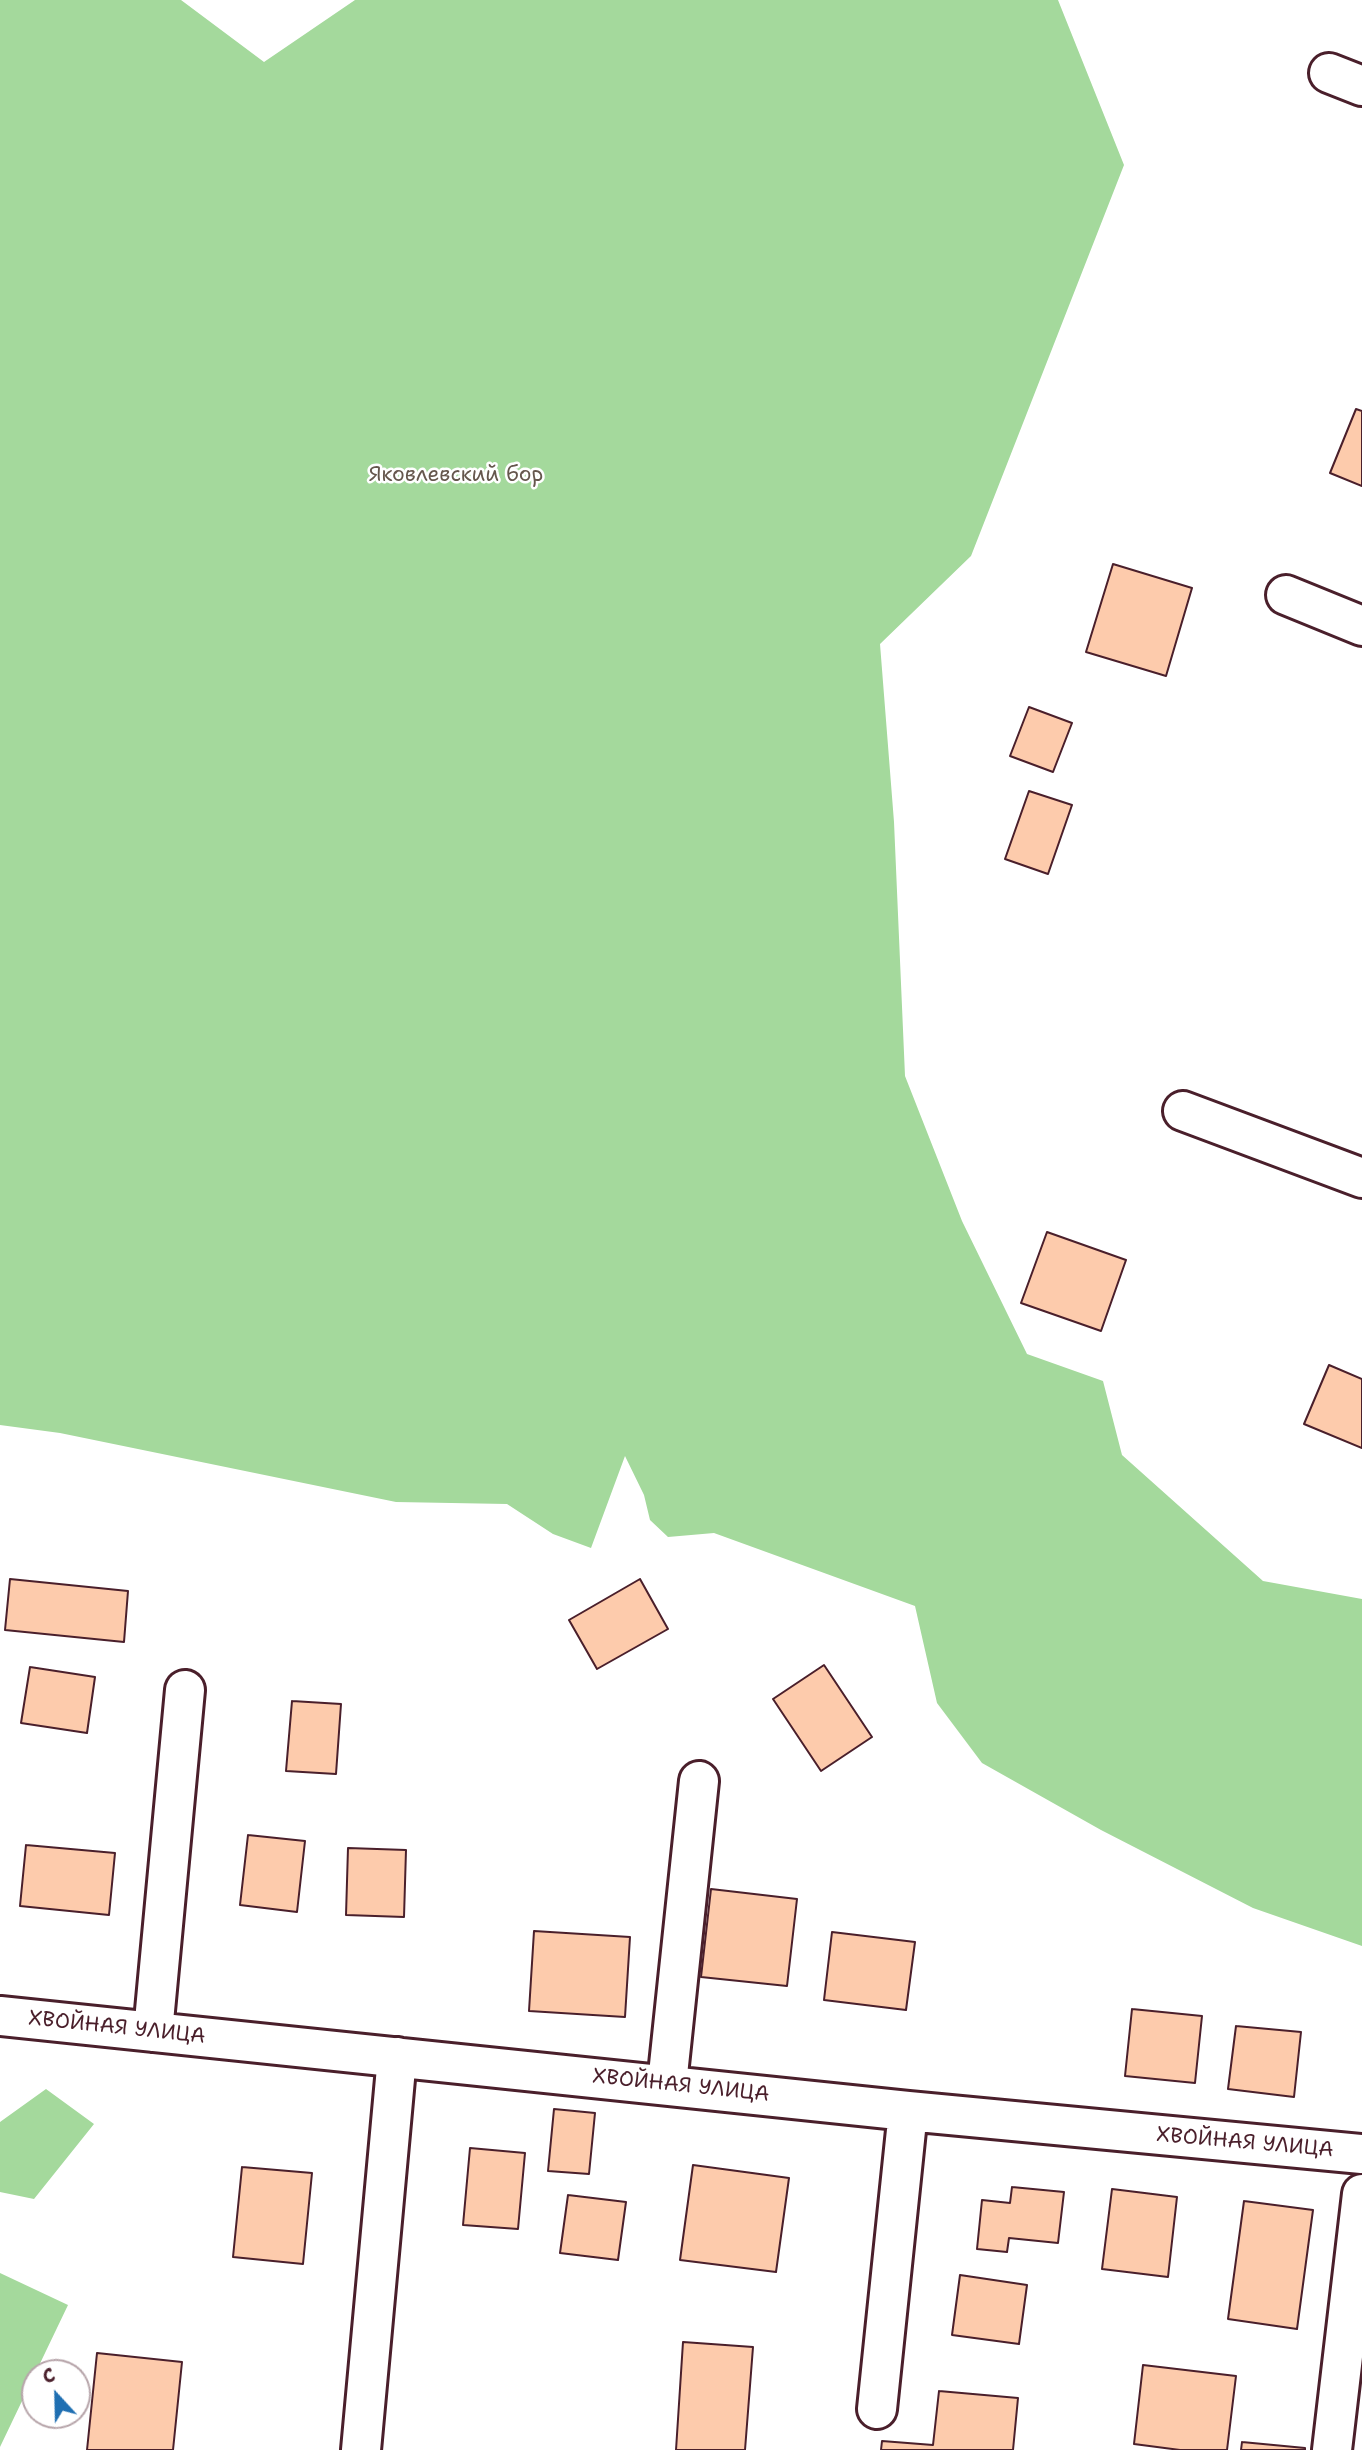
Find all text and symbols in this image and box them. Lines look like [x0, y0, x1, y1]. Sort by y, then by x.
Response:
park label: Яковлевский бор [369, 463, 543, 489]
street label: ХВОЙНАЯ УЛИЦА [27, 2006, 207, 2050]
street label: ХВОЙНАЯ УЛИЦА [591, 2064, 771, 2108]
street label: ХВОЙНАЯ УЛИЦА [1155, 2123, 1335, 2163]
north arrow [21, 2359, 91, 2429]
text: С [39, 2362, 59, 2390]

